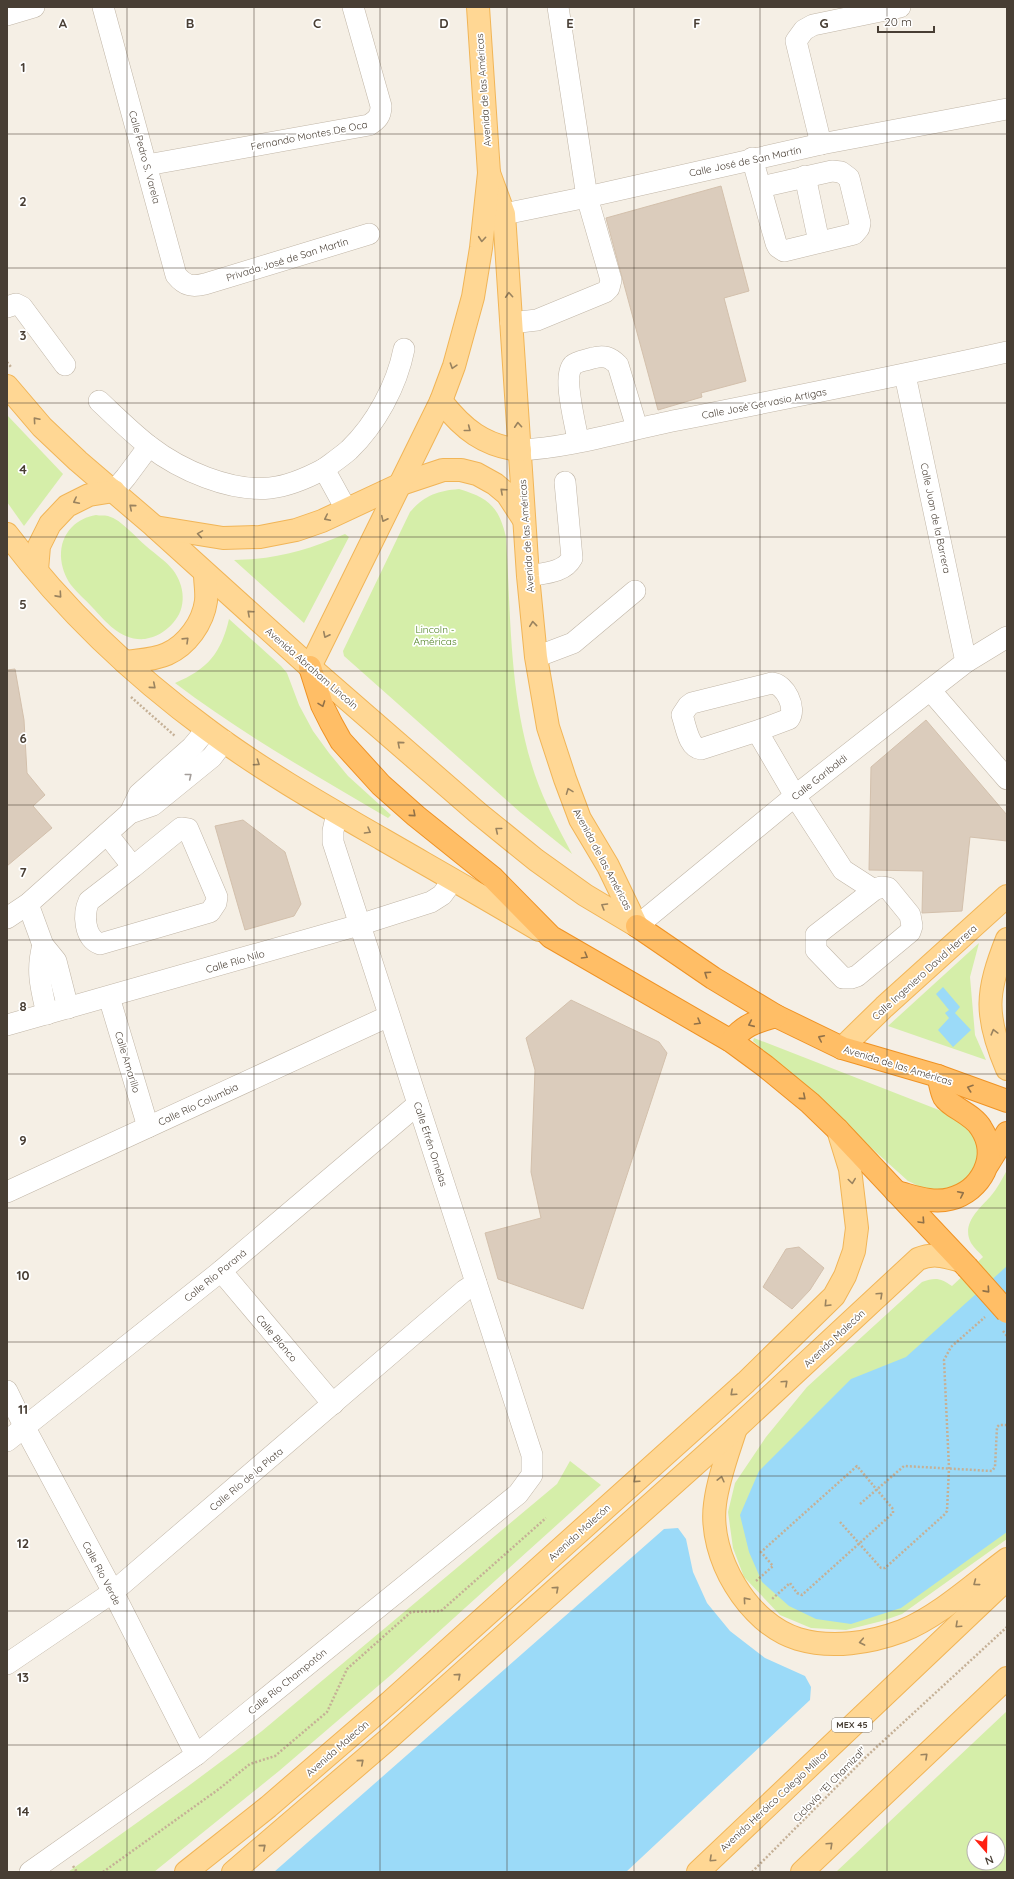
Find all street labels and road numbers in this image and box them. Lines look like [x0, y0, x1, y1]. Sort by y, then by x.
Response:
street label: Avenida de las Américas [473, 33, 494, 147]
street label: Calle Pedro S. Varela [126, 109, 163, 205]
street label: Fernando Montes De Oca [250, 118, 369, 153]
street label: Calle José de San Martín [688, 143, 802, 180]
street label: Privada José de San Martín [224, 235, 350, 284]
street label: Calle José Gervasio Artigas [701, 385, 828, 422]
street label: Calle Juan de la Barrera [917, 462, 954, 574]
street label: Avenida de las Américas [516, 479, 537, 593]
street label: Avenida Abraham Lincoln [263, 625, 361, 712]
street label: Calle Garibaldi [789, 752, 850, 803]
street label: Avenida de las Américas [570, 806, 635, 913]
street label: Calle Ingeniero David Herrera [869, 922, 979, 1023]
street label: Calle Río Nilo [204, 947, 266, 976]
street label: Calle Amarillo [112, 1030, 143, 1094]
street label: Avenida de las Américas [842, 1043, 954, 1088]
street label: Calle Río Columbia [156, 1080, 240, 1129]
street label: Calle Efrén Ornelas [411, 1100, 450, 1189]
street label: Calle Río Paraná [181, 1246, 249, 1305]
street label: Avenida Malecón [801, 1307, 868, 1370]
street label: Calle Blanco [253, 1312, 300, 1364]
street label: Calle Río de la Plata [207, 1445, 286, 1514]
street label: Avenida Malecón [546, 1501, 613, 1564]
street label: Calle Río Verde [79, 1539, 124, 1608]
street label: Calle Río Champotón [245, 1646, 329, 1717]
street label: Avenida Malecón [303, 1718, 371, 1779]
road number: MEX 45 [832, 1718, 872, 1732]
street label: Ciclovía "El Chamizal" [790, 1744, 869, 1825]
street label: Avenida Heróico Colegio Militar [717, 1746, 832, 1854]

